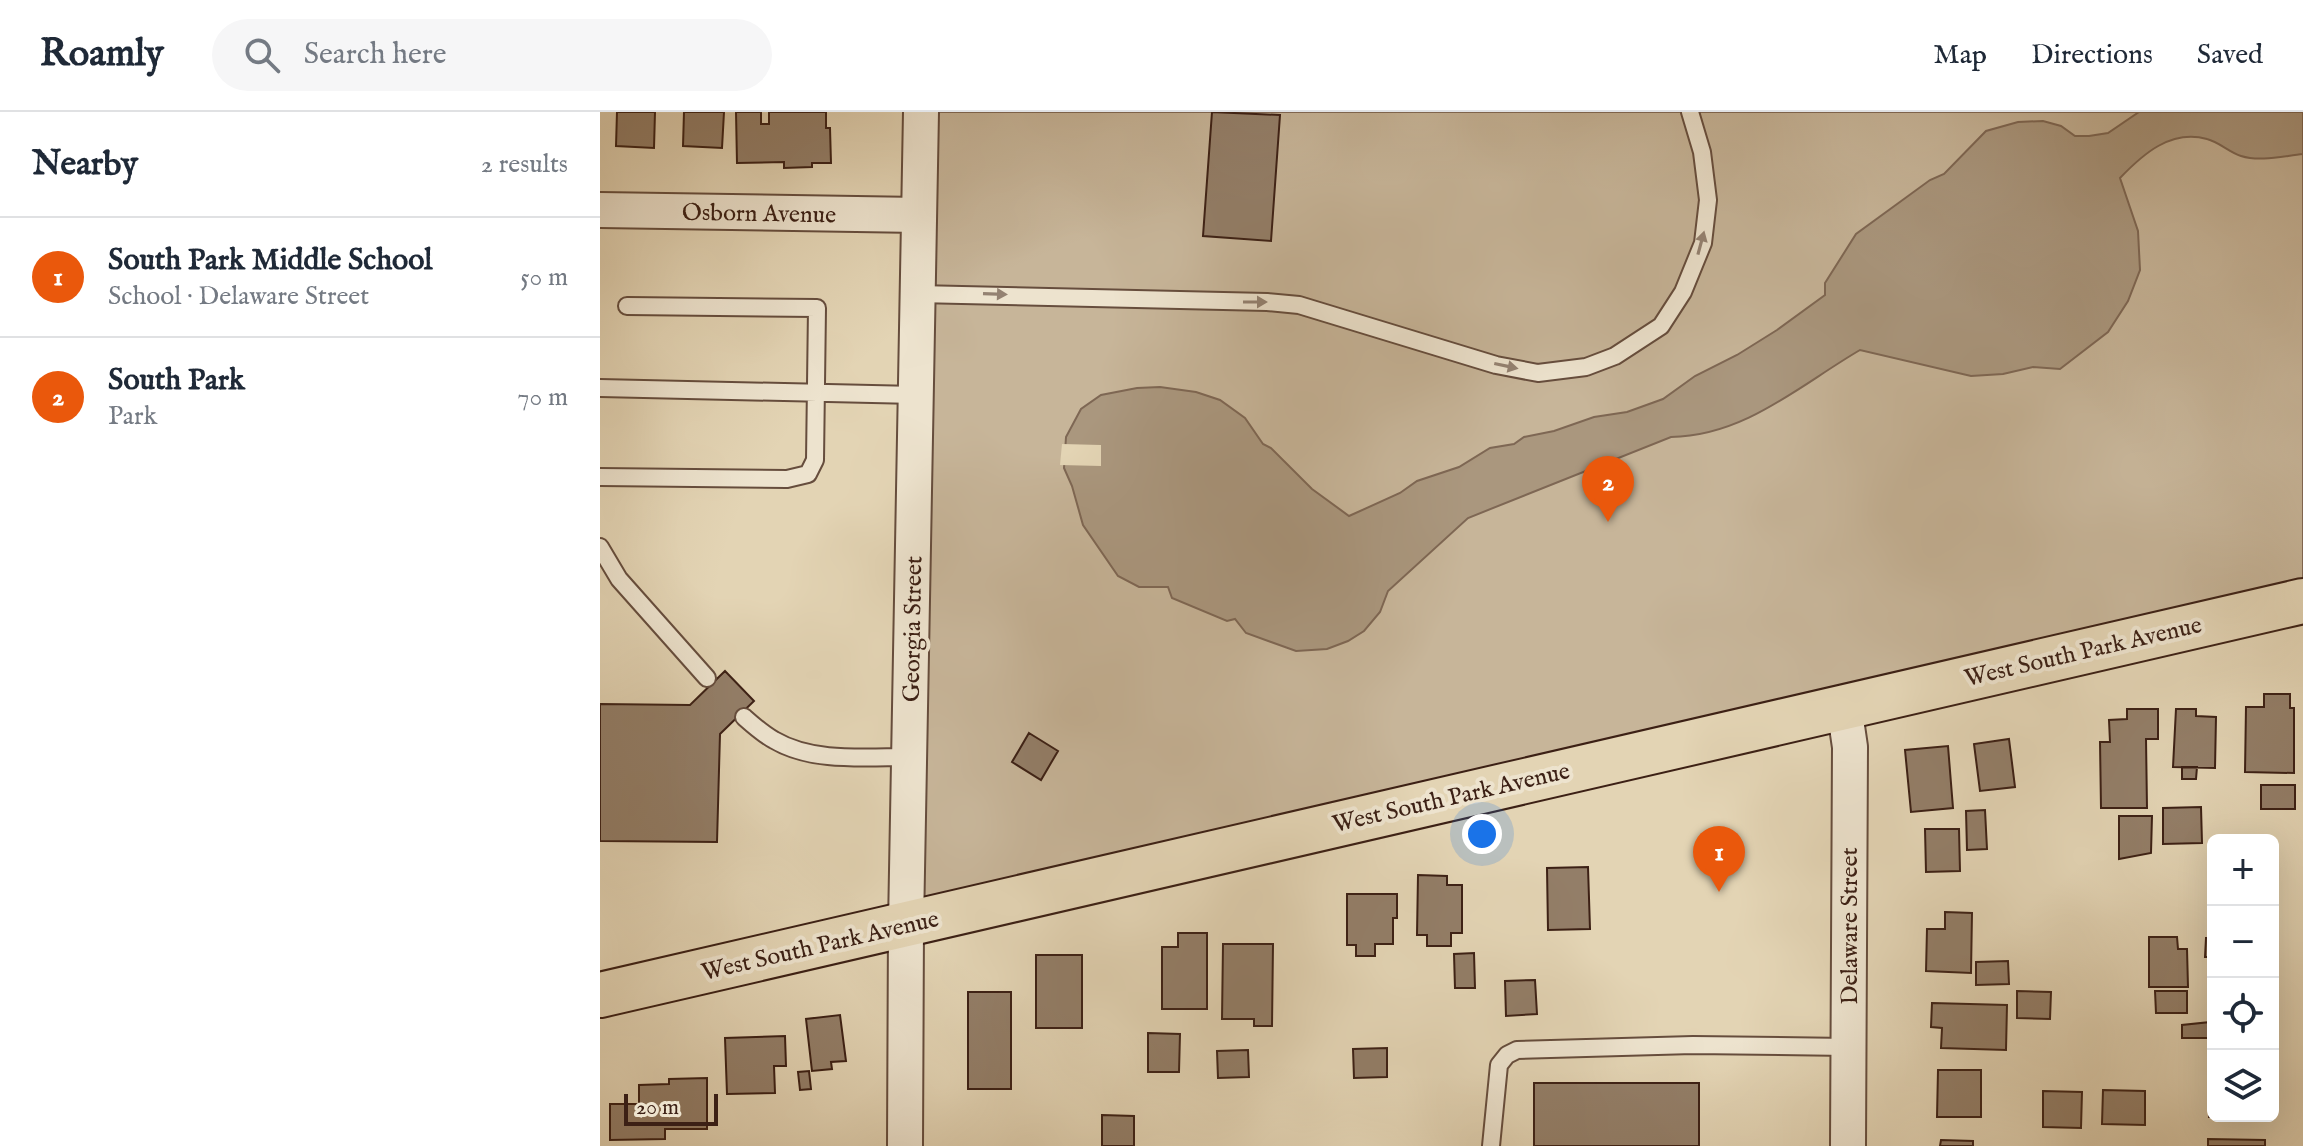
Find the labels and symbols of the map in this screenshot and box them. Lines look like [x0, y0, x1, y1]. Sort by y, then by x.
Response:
street label: Osborn Avenue [682, 198, 836, 231]
one-way arrow [1696, 230, 1708, 255]
one-way arrow [983, 288, 1008, 300]
one-way arrow [1243, 296, 1268, 308]
one-way arrow [1494, 361, 1519, 373]
pin: 2 [1582, 456, 1634, 522]
street label: Georgia Street [897, 556, 930, 703]
street label: West South Park Avenue [1962, 610, 2205, 695]
street label: West South Park Avenue [1330, 756, 1573, 841]
your location [1462, 814, 1502, 854]
pin: 1 [1693, 826, 1745, 892]
street label: Delaware Street [1835, 847, 1866, 1005]
street label: West South Park Avenue [699, 904, 942, 989]
scale bar [624, 1090, 718, 1126]

